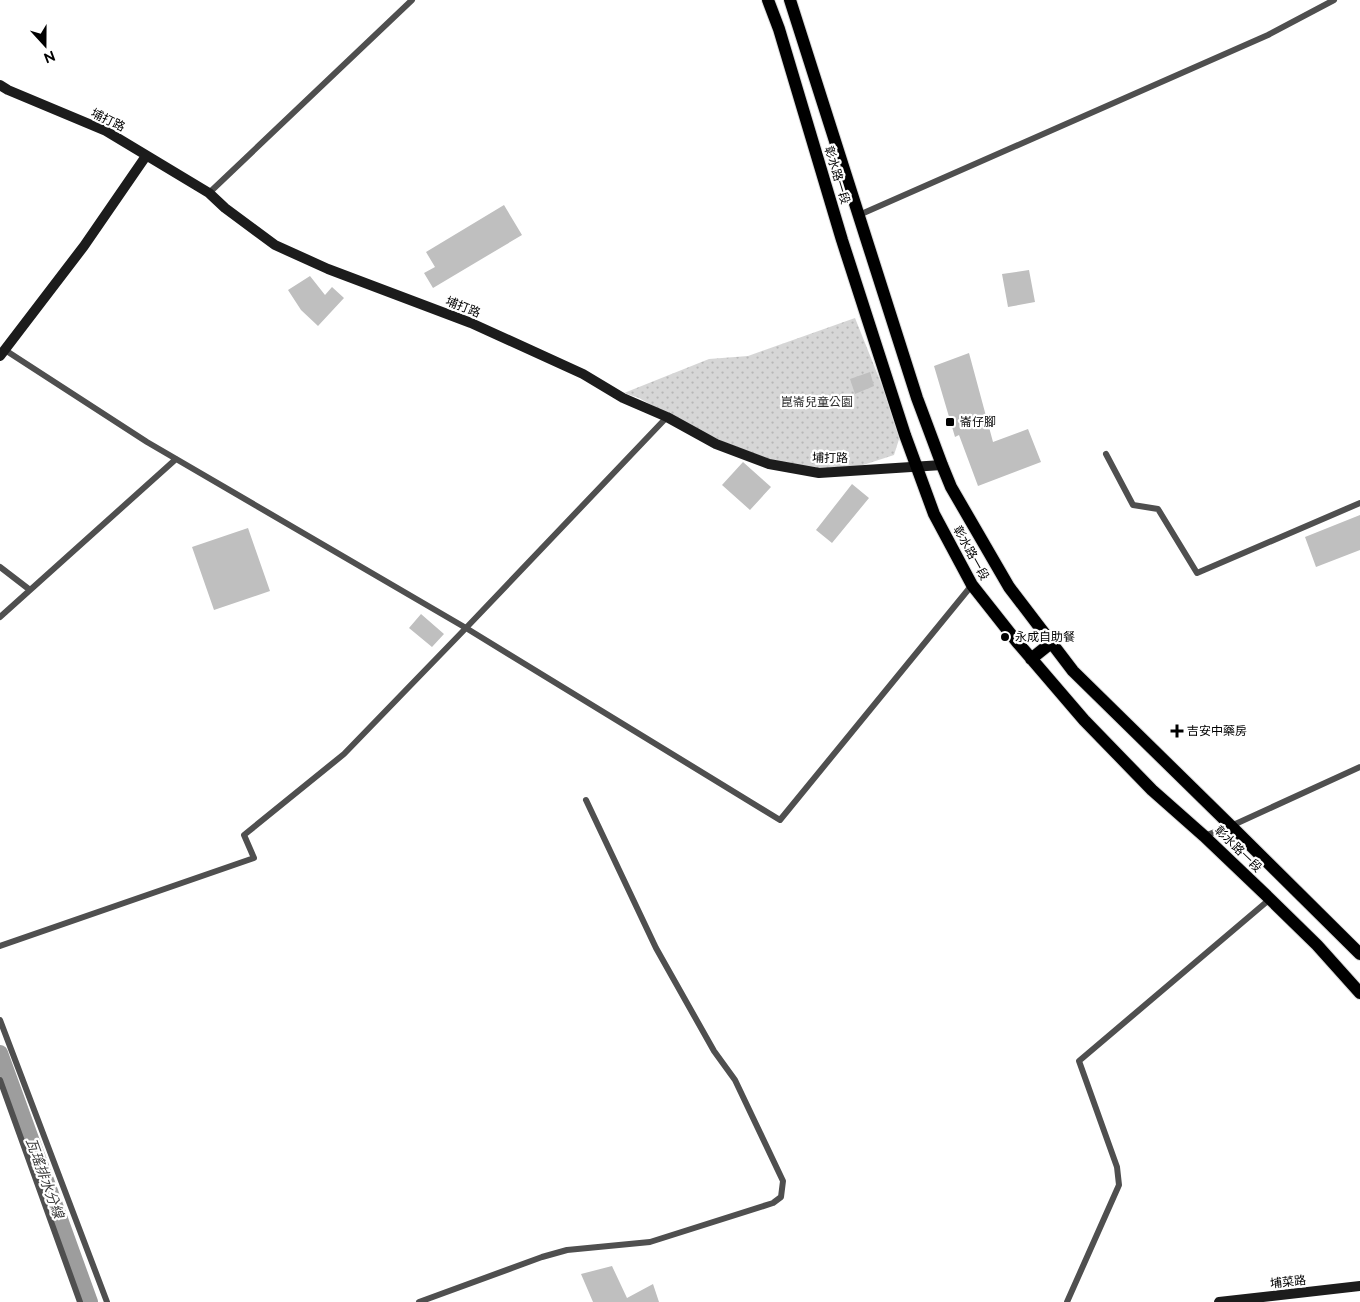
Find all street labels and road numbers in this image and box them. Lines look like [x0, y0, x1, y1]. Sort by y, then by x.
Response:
street label: 埔打路 [89, 106, 127, 134]
street label: 彰水路一段 [822, 144, 852, 206]
street label: 埔打路 [444, 294, 482, 320]
street label: 埔打路 [812, 451, 848, 465]
street label: 彰水路一段 [950, 523, 992, 583]
street label: 彰水路一段 [1212, 823, 1264, 875]
street label: 埔菜路 [1269, 1273, 1307, 1291]

